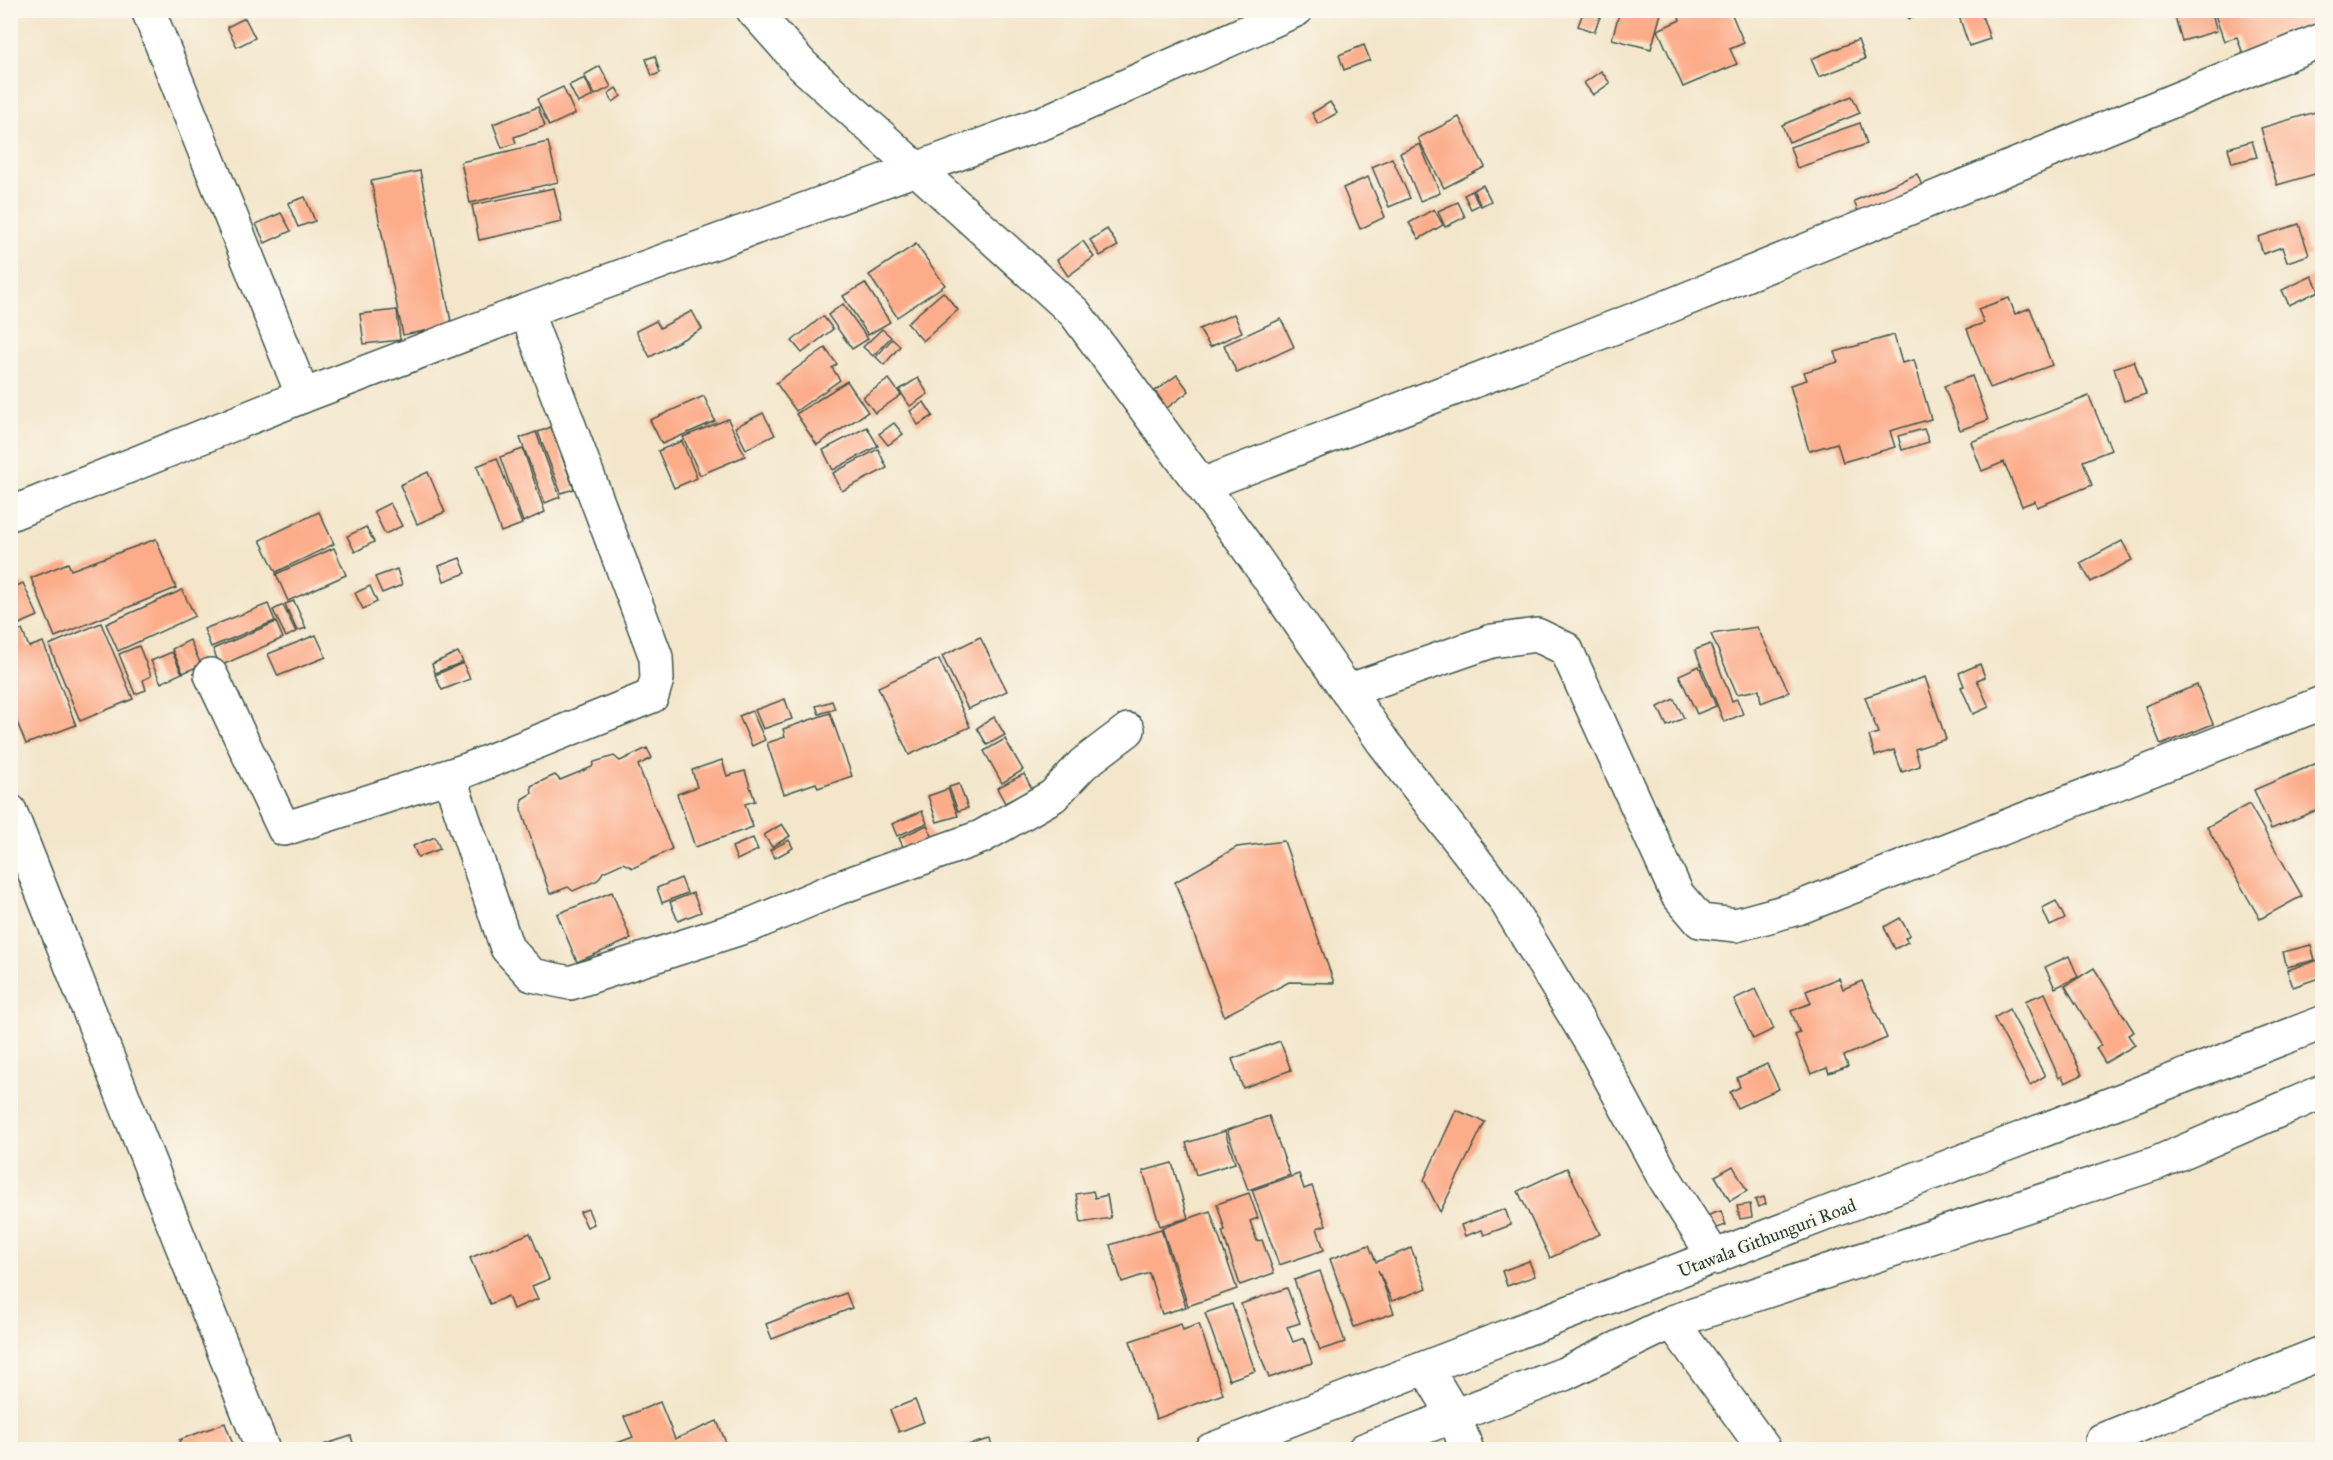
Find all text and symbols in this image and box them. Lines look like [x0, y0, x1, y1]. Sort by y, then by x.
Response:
street label: Utawala Githunguri Road [1675, 1194, 1860, 1283]

